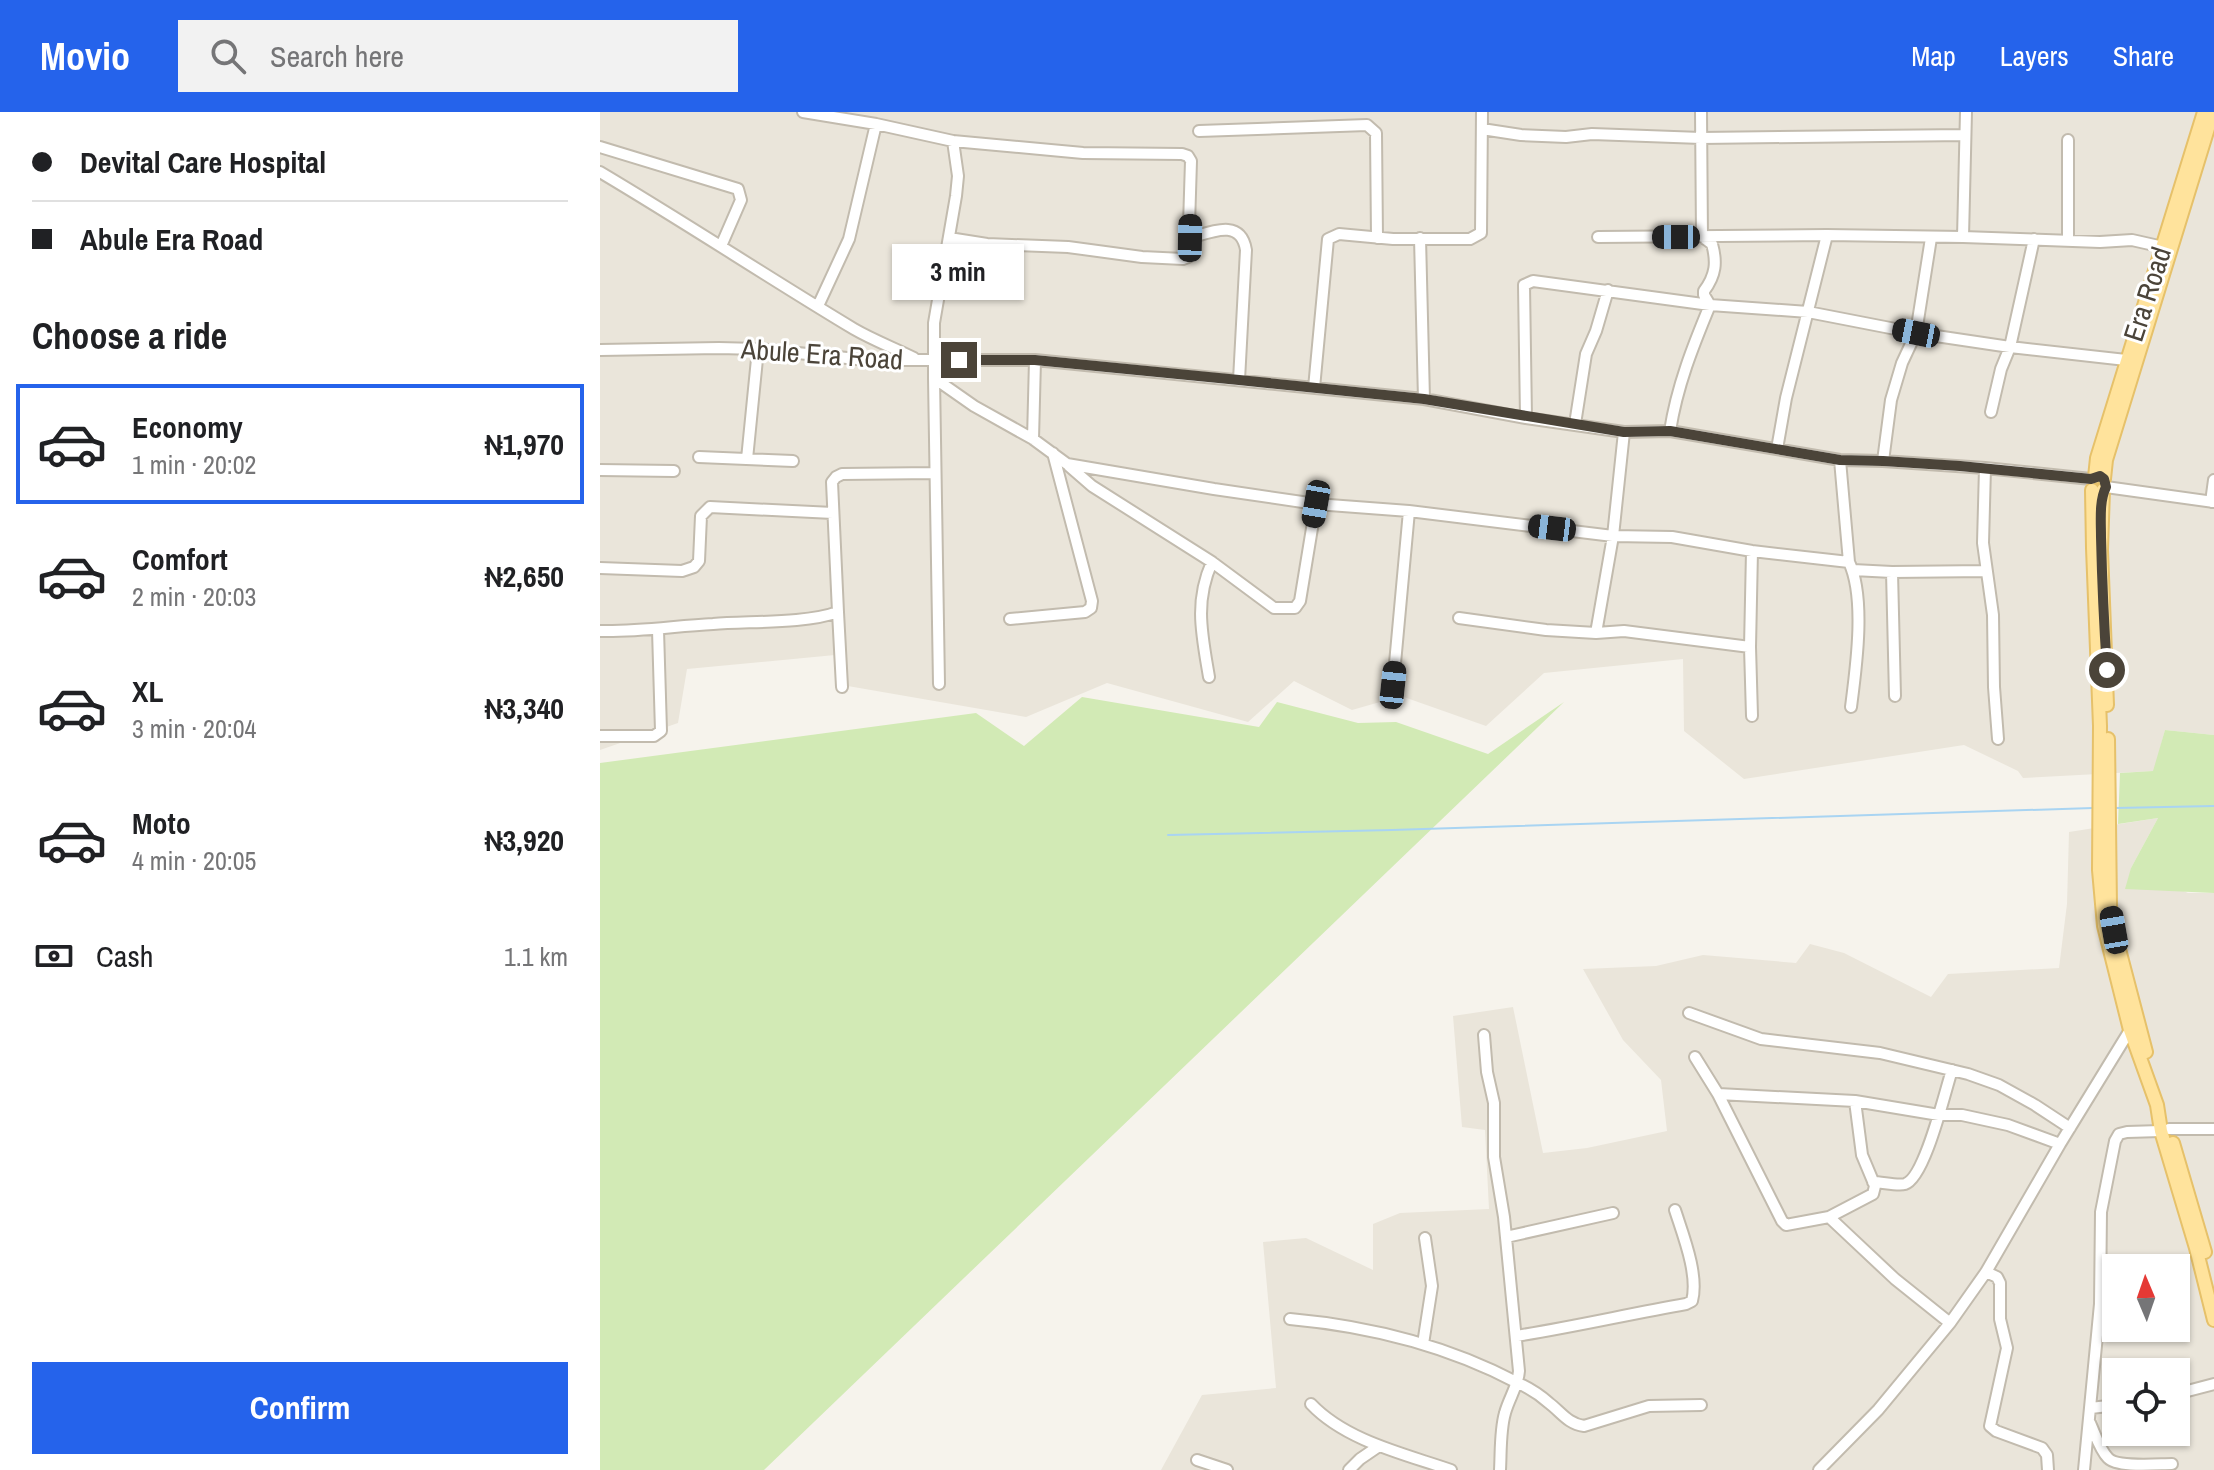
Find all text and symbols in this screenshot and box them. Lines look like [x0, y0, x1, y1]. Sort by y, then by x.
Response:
search box [178, 20, 738, 92]
text: Movio [40, 31, 130, 82]
icon: search [206, 34, 250, 78]
text: Search here [270, 36, 404, 76]
text: Map [1911, 37, 1956, 75]
text: Layers [2000, 37, 2069, 75]
text: Share [2113, 37, 2174, 75]
text: Devital Care Hospital [80, 142, 326, 182]
car [1178, 214, 1202, 262]
text: Abule Era Road [80, 219, 263, 259]
car [1652, 225, 1700, 249]
street label: Era Road [2114, 242, 2180, 346]
callout: 3 min [893, 244, 1025, 300]
text: 3 min [930, 254, 986, 289]
text: Choose a ride [32, 312, 227, 360]
car [1890, 317, 1942, 349]
street label: Abule Era Road [739, 329, 904, 379]
route end [941, 342, 977, 378]
text: Economy [132, 407, 243, 447]
icon: car [36, 408, 108, 480]
text: ₦1,970 [485, 424, 564, 464]
text: 1 min · 20:02 [132, 447, 256, 482]
car [1300, 478, 1332, 530]
car [1527, 513, 1577, 543]
text: Comfort [132, 539, 228, 579]
icon: car [36, 540, 108, 612]
text: ₦2,650 [485, 556, 564, 596]
text: 2 min · 20:03 [132, 579, 256, 614]
route start [2089, 652, 2125, 688]
car [1379, 660, 1407, 710]
text: XL [132, 671, 163, 711]
icon: car [36, 672, 108, 744]
text: ₦3,340 [485, 688, 564, 728]
text: 3 min · 20:04 [132, 711, 256, 746]
text: Moto [132, 803, 191, 843]
icon: car [36, 804, 108, 876]
text: ₦3,920 [485, 820, 564, 860]
text: 4 min · 20:05 [132, 843, 256, 878]
car [2098, 904, 2130, 956]
icon: cash [32, 934, 76, 978]
text: Cash [96, 936, 153, 976]
text: 1.1 km [504, 939, 568, 974]
north arrow [2102, 1254, 2190, 1342]
map controls [2102, 1254, 2190, 1446]
button: locate [2102, 1358, 2190, 1446]
button: Confirm [32, 1362, 568, 1454]

